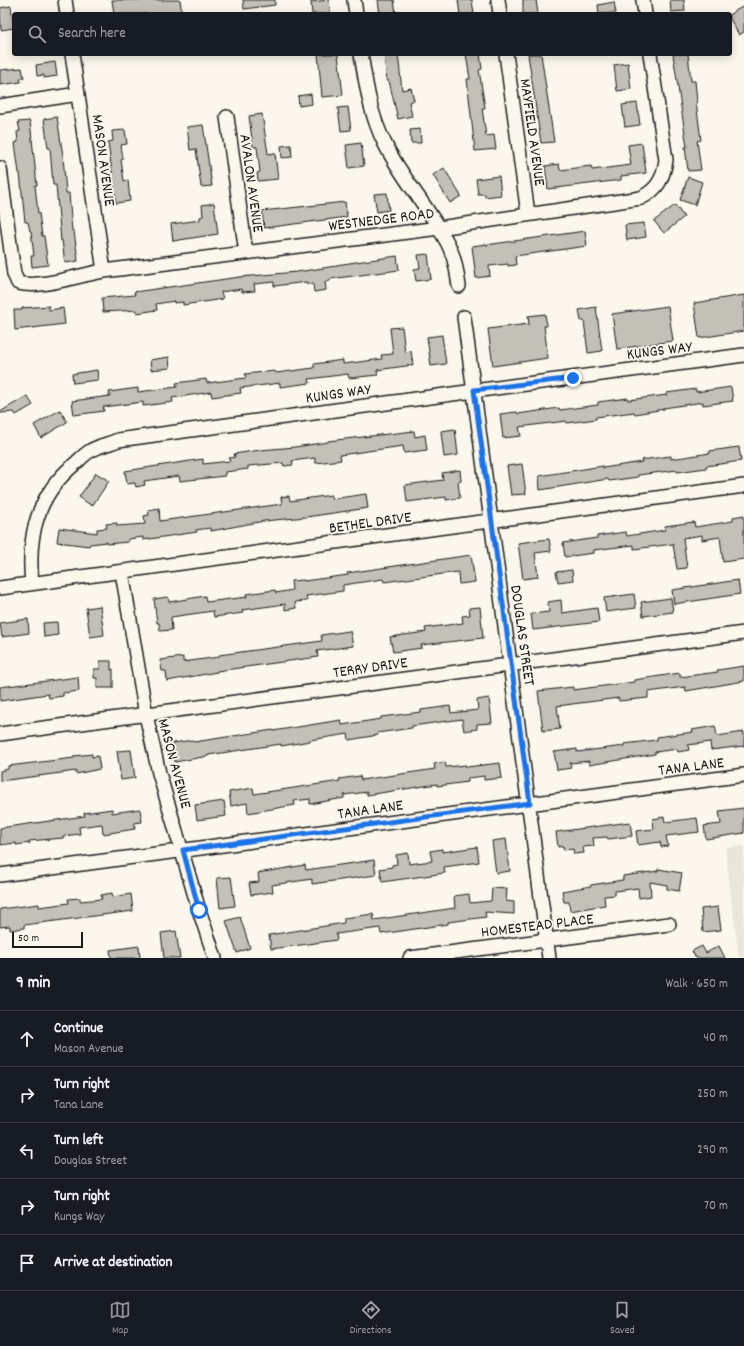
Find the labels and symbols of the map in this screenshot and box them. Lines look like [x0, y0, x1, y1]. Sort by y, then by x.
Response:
street label: MAYFIELD AVENUE [513, 77, 551, 188]
street label: MASON AVENUE [85, 113, 120, 208]
street label: AVALON AVENUE [232, 133, 269, 235]
street label: WESTNEDGE ROAD [327, 203, 435, 238]
street label: KUNGS WAY [625, 336, 694, 367]
route end [564, 369, 582, 387]
street label: KUNGS WAY [304, 378, 374, 410]
street label: BETHEL DRIVE [328, 506, 414, 541]
street label: DOUGLAS STREET [503, 584, 540, 688]
street label: TERRY DRIVE [332, 652, 410, 685]
street label: MASON AVENUE [151, 716, 197, 812]
street label: TANA LANE [657, 752, 726, 783]
street label: TANA LANE [336, 794, 405, 826]
route start [190, 901, 208, 919]
street label: HOMESTEAD PLACE [480, 908, 596, 945]
scale bar [12, 930, 83, 949]

